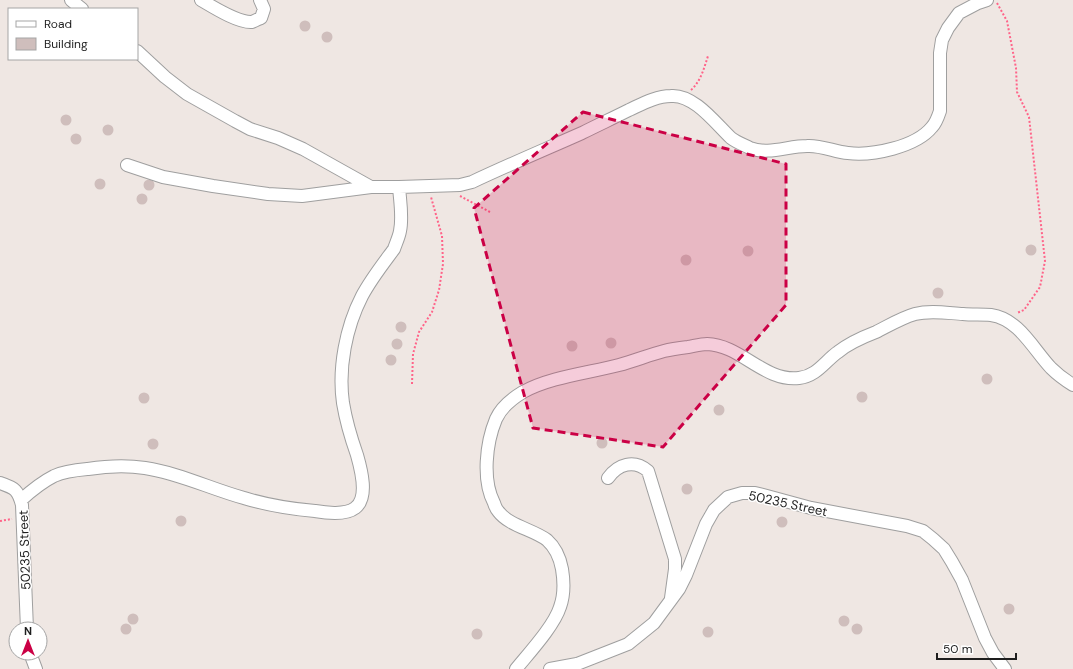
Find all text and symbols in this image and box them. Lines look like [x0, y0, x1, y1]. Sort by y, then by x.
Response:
legend [8, 8, 138, 60]
text: Road [44, 16, 72, 32]
text: Building [44, 36, 88, 52]
street label: 50235 Street [747, 487, 829, 520]
street label: 50235 Street [15, 510, 34, 590]
north arrow [8, 621, 48, 661]
text: N [24, 624, 32, 638]
scale bar [937, 635, 1016, 661]
text: 50 m [943, 641, 972, 657]

